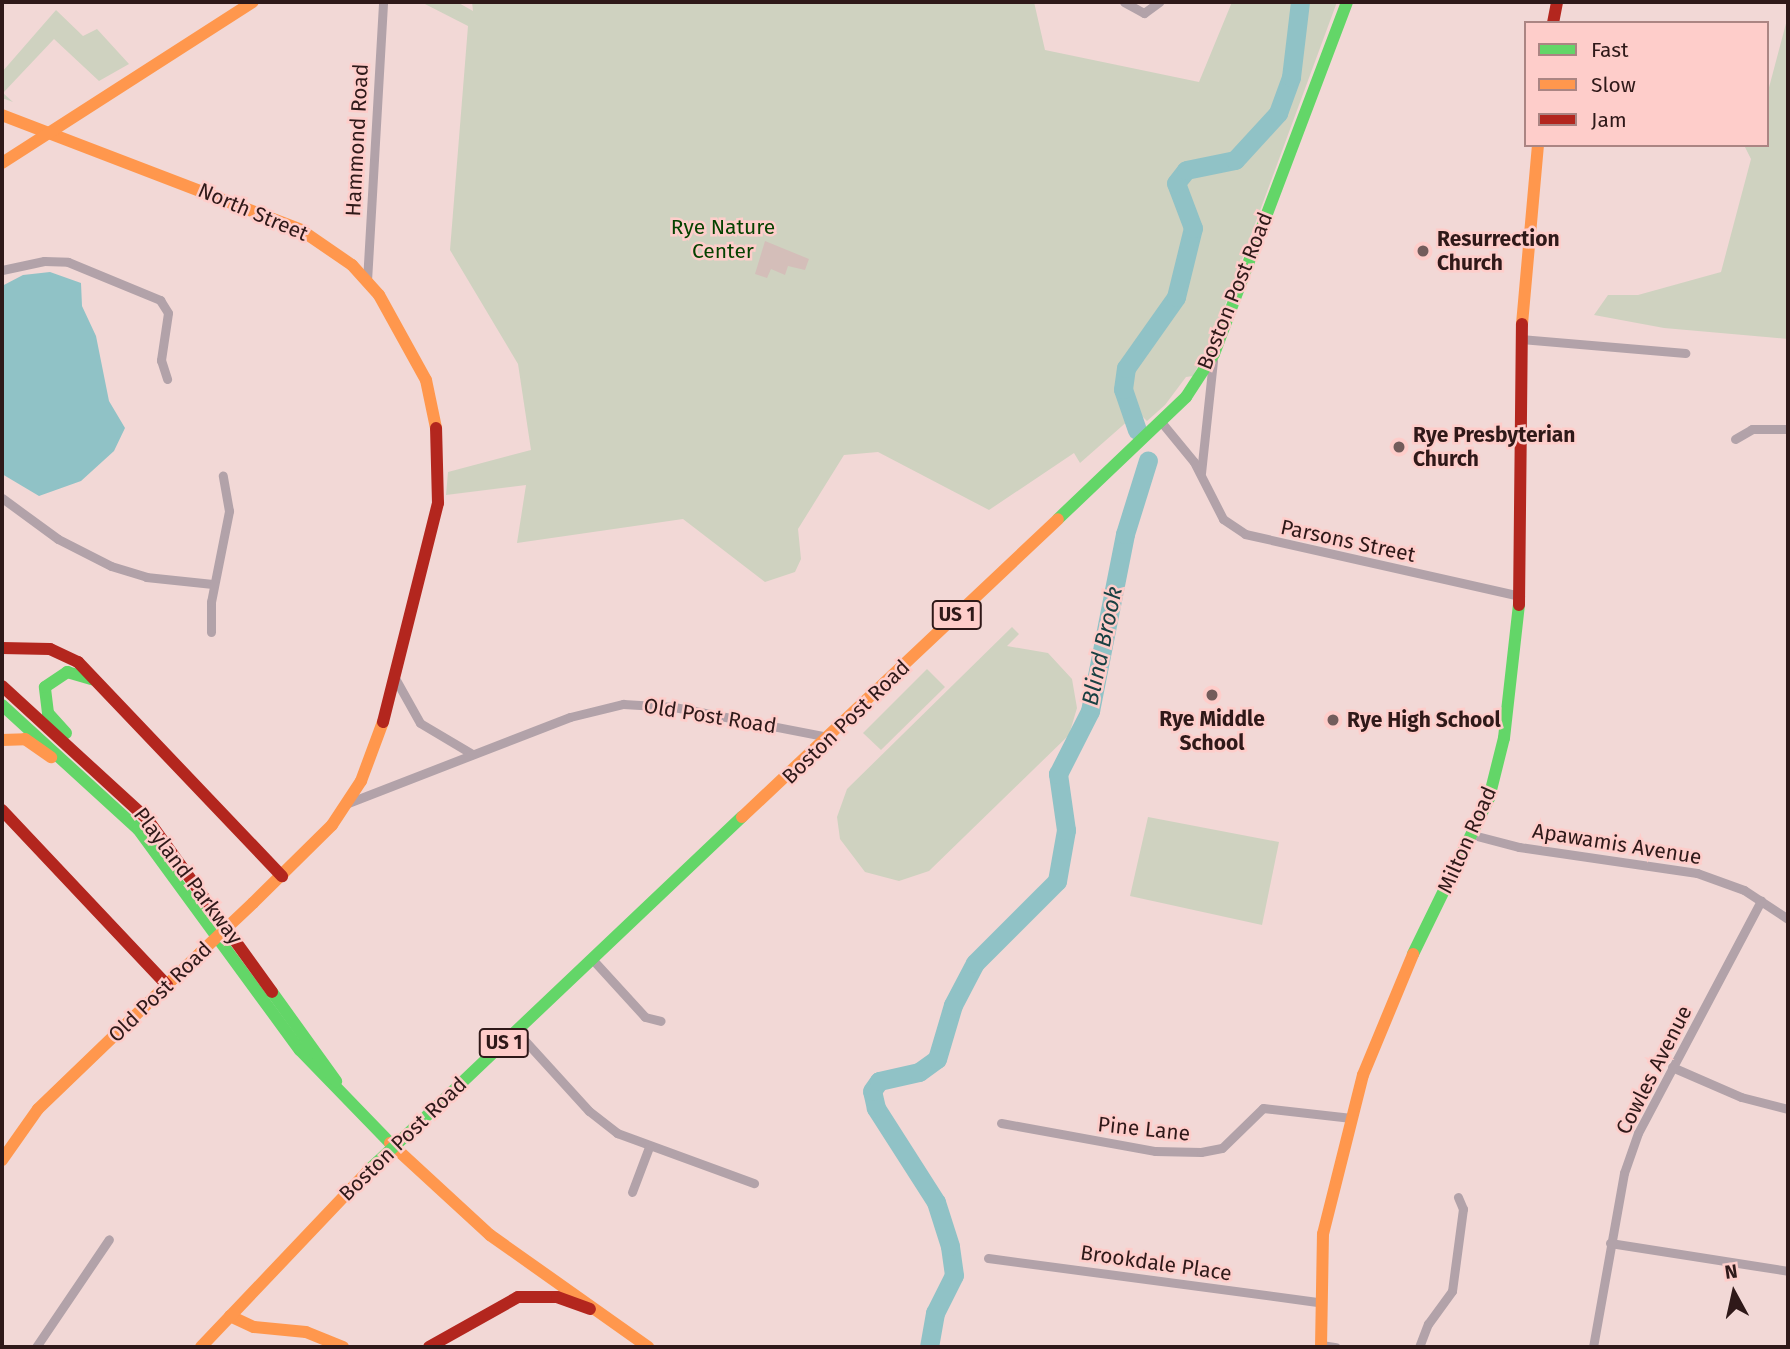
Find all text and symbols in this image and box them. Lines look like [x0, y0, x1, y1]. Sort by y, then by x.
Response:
legend [1524, 21, 1769, 147]
text: Fast [1591, 37, 1629, 63]
street label: Hammond Road [340, 63, 374, 217]
text: Slow [1591, 72, 1636, 98]
text: Jam [1591, 107, 1627, 133]
street label: North Street [194, 178, 312, 246]
street label: Boston Post Road [1192, 209, 1278, 373]
park label: Rye Nature Center [671, 214, 775, 264]
place label: Resurrection Church [1437, 226, 1560, 276]
marker: Resurrection Church [1415, 243, 1431, 259]
place label: Rye Presbyterian Church [1413, 422, 1575, 472]
marker: Rye Presbyterian Church [1391, 439, 1407, 455]
street label: Parsons Street [1278, 514, 1418, 568]
water label: Blind Brook [1076, 584, 1128, 708]
road number: US 1 [931, 600, 983, 630]
street label: Boston Post Road [777, 655, 915, 789]
marker: Rye Middle School [1204, 687, 1220, 703]
street label: Old Post Road [642, 693, 778, 739]
place label: Rye Middle School [1159, 706, 1265, 756]
place label: Rye High School [1347, 707, 1501, 733]
marker: Rye High School [1325, 712, 1341, 728]
street label: Milton Road [1432, 783, 1502, 897]
street label: Playland Parkway [128, 803, 248, 949]
street label: Apawamis Avenue [1531, 818, 1703, 870]
street label: Old Post Road [103, 936, 217, 1048]
street label: Cowles Avenue [1611, 1001, 1697, 1139]
road number: US 1 [478, 1028, 530, 1058]
street label: Boston Post Road [334, 1072, 472, 1206]
street label: Pine Lane [1097, 1112, 1191, 1146]
street label: Brookdale Place [1079, 1240, 1233, 1286]
north arrow [1699, 1258, 1769, 1328]
text: N [1723, 1259, 1739, 1284]

